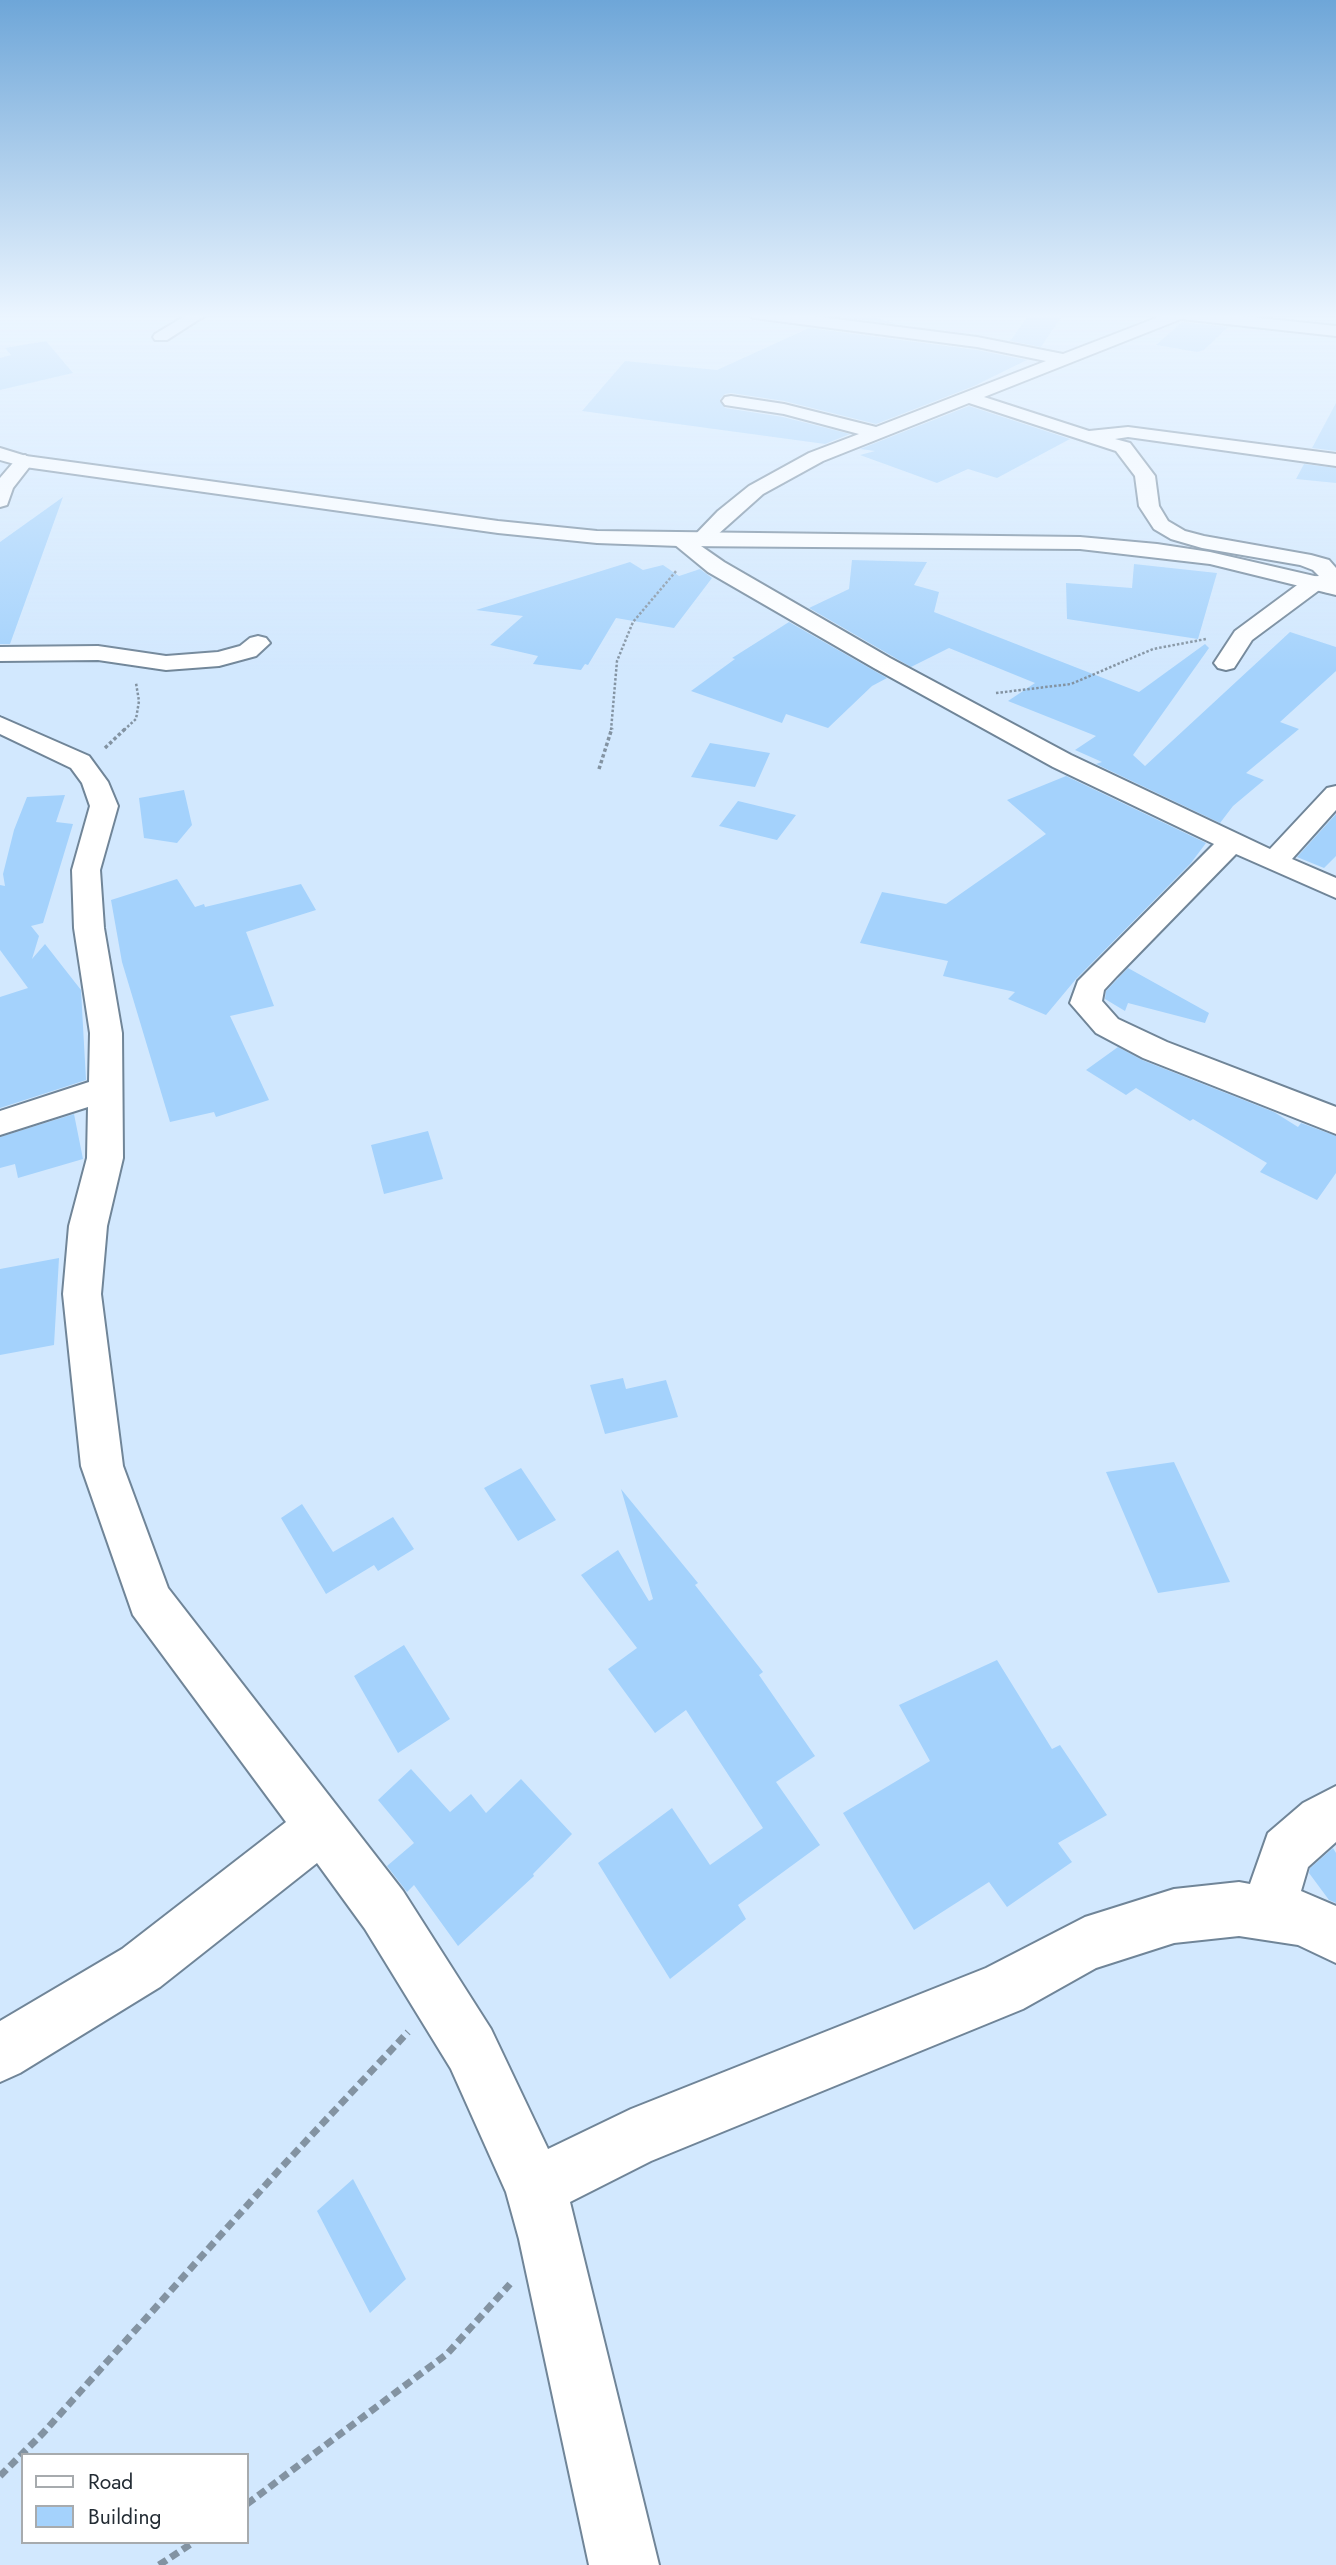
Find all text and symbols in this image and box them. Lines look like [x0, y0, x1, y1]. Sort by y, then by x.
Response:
legend [21, 2453, 248, 2544]
text: Road [88, 2467, 133, 2497]
text: Building [88, 2502, 161, 2532]

